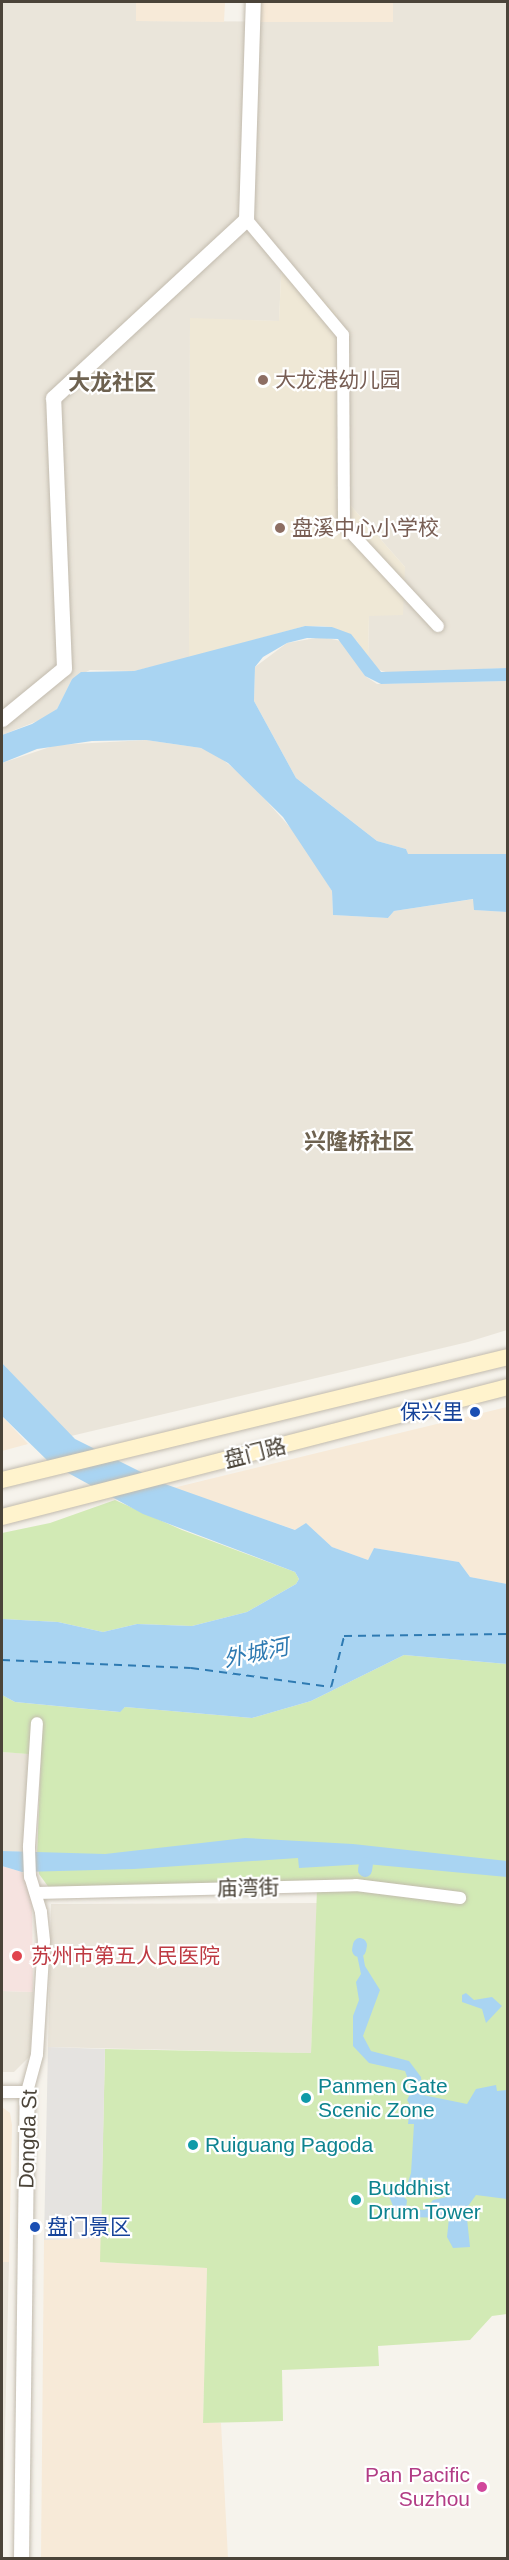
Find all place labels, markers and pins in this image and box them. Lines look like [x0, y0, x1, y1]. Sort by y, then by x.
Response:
place label: 大龙港幼儿园 [275, 367, 401, 393]
marker: 大龙港幼儿园 [256, 373, 270, 387]
place label: 盘溪中心小学校 [292, 515, 439, 541]
marker: 盘溪中心小学校 [273, 521, 287, 535]
place label: 保兴里 [400, 1399, 463, 1425]
marker: 保兴里 [468, 1405, 482, 1419]
place label: 苏州市第五人民医院 [31, 1943, 220, 1969]
marker: 苏州市第五人民医院 [8, 1947, 26, 1965]
place label: Panmen Gate Scenic Zone [318, 2073, 448, 2123]
marker: Panmen Gate Scenic Zone [299, 2091, 313, 2105]
place label: Ruiguang Pagoda [205, 2132, 373, 2158]
marker: Ruiguang Pagoda [186, 2138, 200, 2152]
place label: Buddhist Drum Tower [368, 2175, 481, 2225]
marker: Buddhist Drum Tower [349, 2193, 363, 2207]
place label: 盘门景区 [47, 2214, 131, 2240]
marker: 盘门景区 [28, 2220, 42, 2234]
place label: Pan Pacific Suzhou [365, 2462, 470, 2512]
marker: Pan Pacific Suzhou [475, 2480, 489, 2494]

